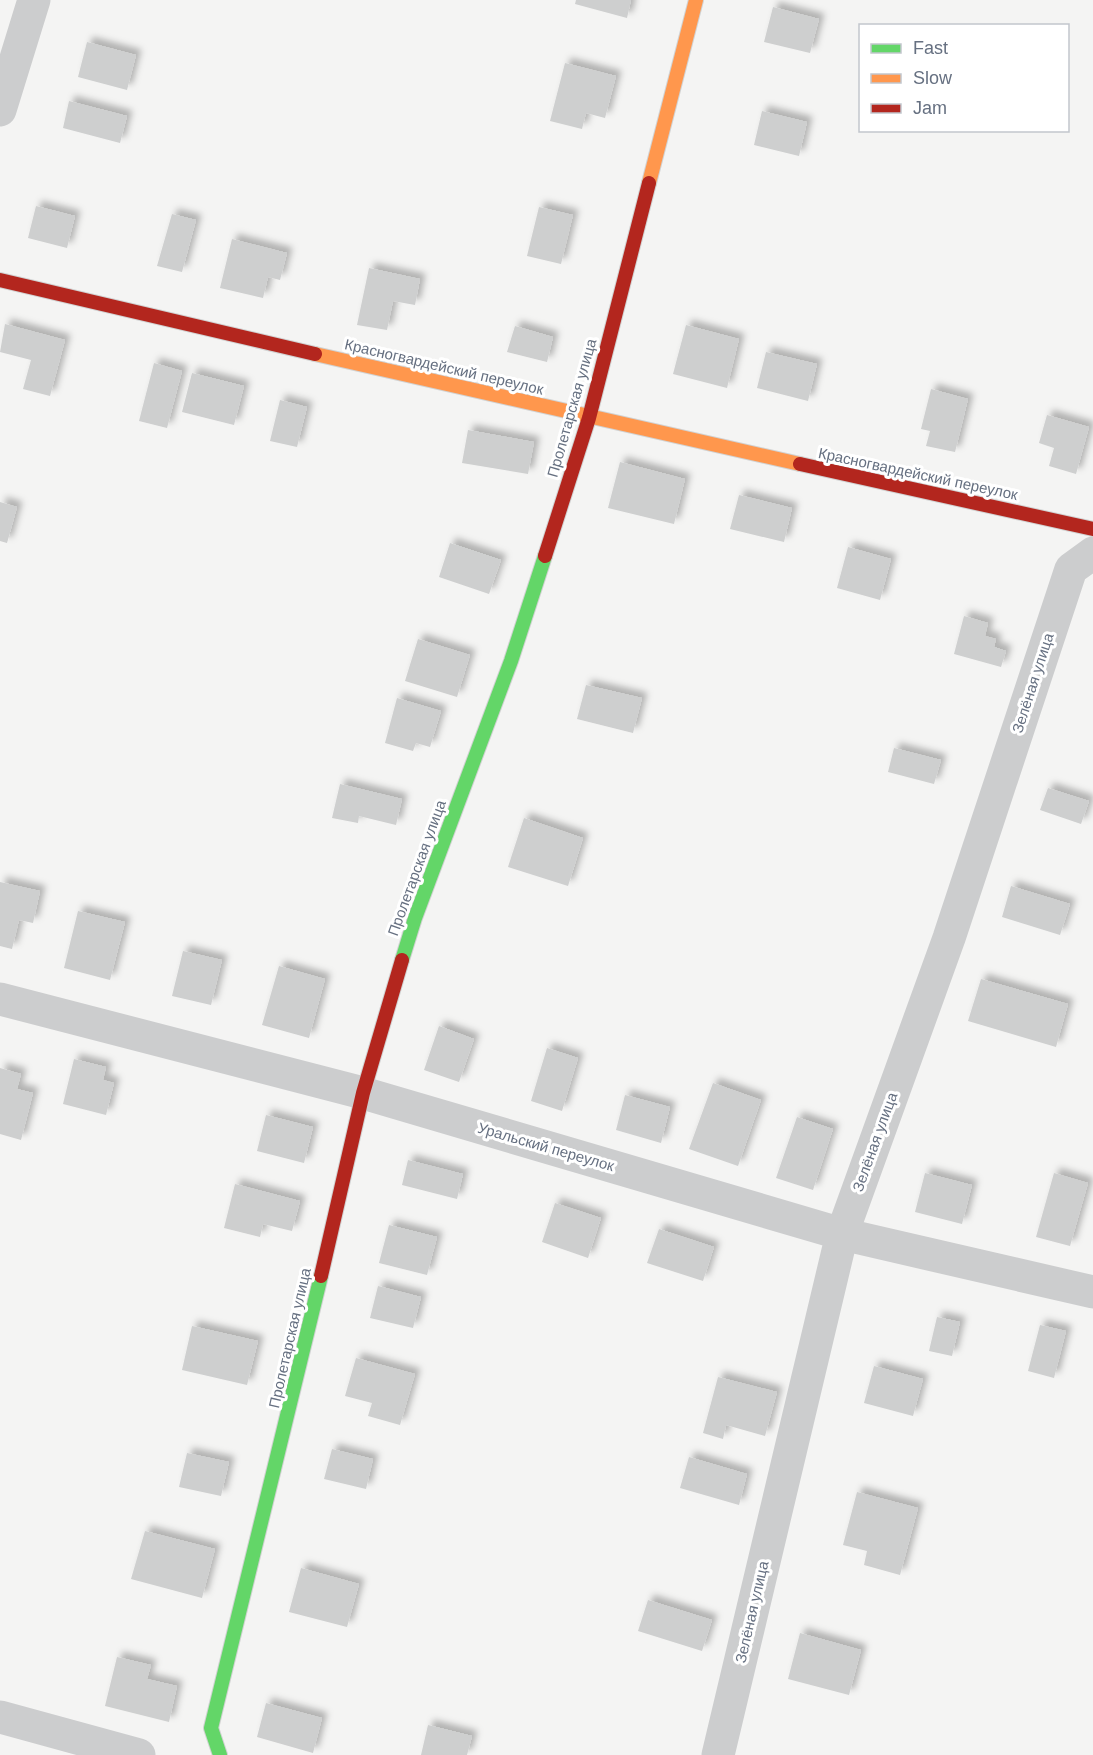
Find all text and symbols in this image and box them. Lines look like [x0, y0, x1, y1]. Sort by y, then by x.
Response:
legend [859, 24, 1069, 132]
text: Fast [913, 38, 948, 58]
text: Slow [913, 68, 953, 88]
text: Jam [913, 98, 947, 118]
street label: Красногвардейский переулок [343, 335, 546, 398]
street label: Пролетарская улица [544, 336, 600, 479]
street label: Красногвардейский переулок [817, 444, 1020, 503]
street label: Зелёная улица [1008, 630, 1057, 735]
street label: Пролетарская улица [384, 797, 449, 938]
street label: Зелёная улица [849, 1089, 901, 1194]
street label: Уральский переулок [476, 1119, 617, 1174]
street label: Пролетарская улица [265, 1265, 314, 1410]
street label: Зелёная улица [732, 1559, 772, 1665]

